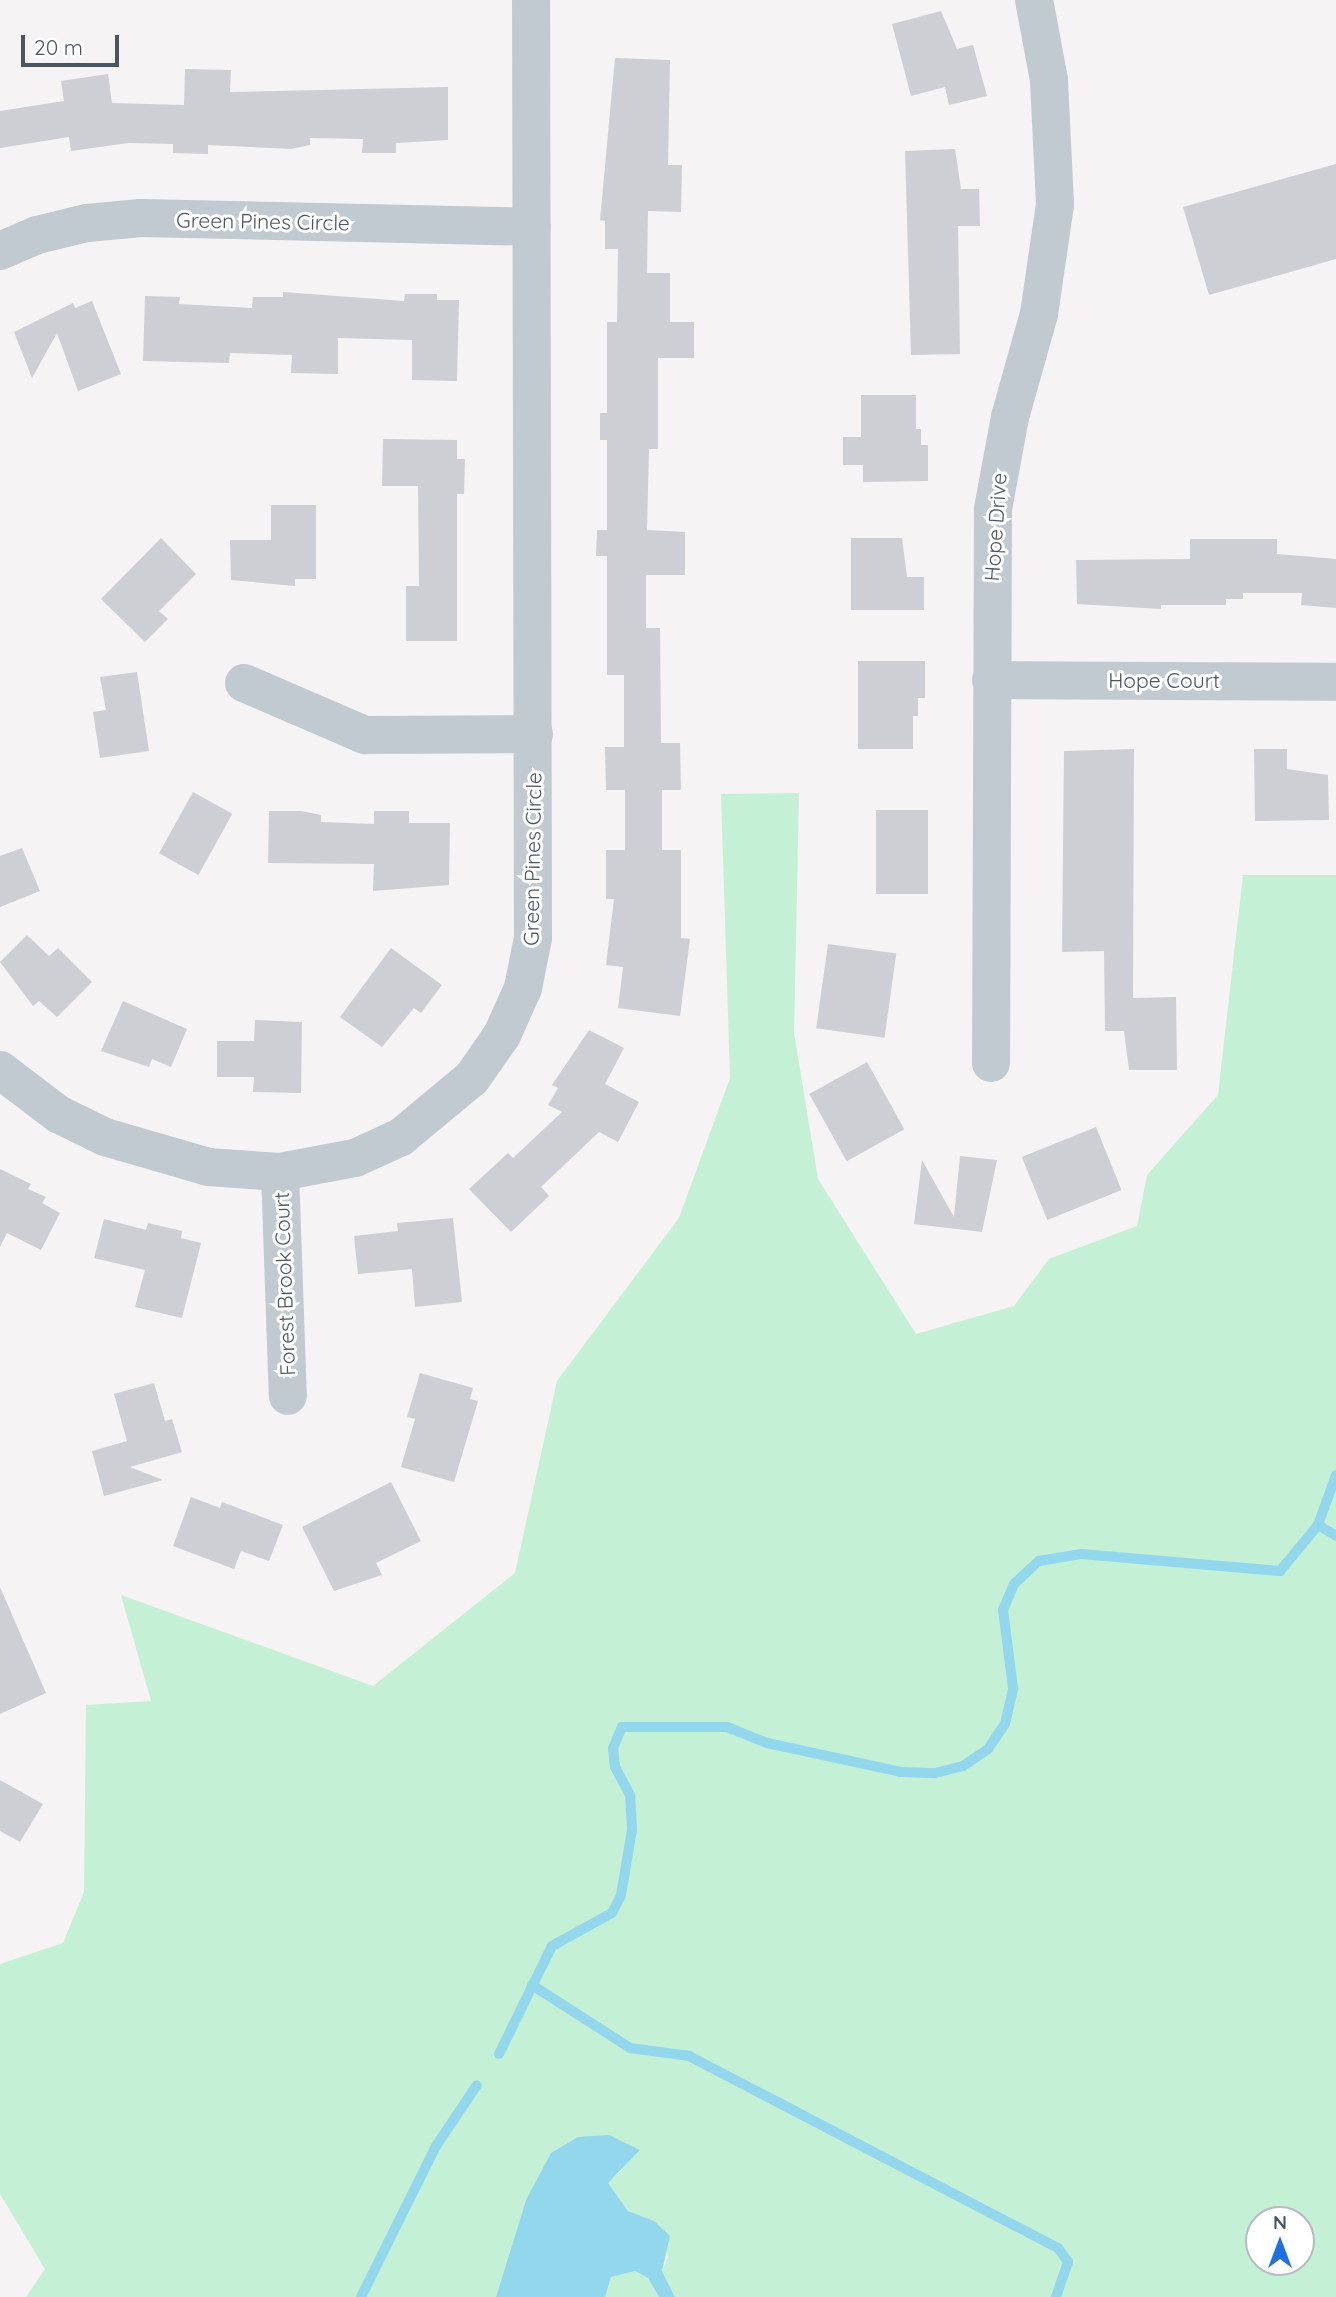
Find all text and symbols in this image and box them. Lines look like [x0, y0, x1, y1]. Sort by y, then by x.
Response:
scale bar [24, 21, 122, 65]
text: 20 m [34, 34, 83, 60]
street label: Green Pines Circle [176, 207, 350, 235]
street label: Hope Drive [979, 472, 1011, 582]
street label: Hope Court [1108, 667, 1220, 693]
street label: Green Pines Circle [518, 772, 546, 946]
street label: Forest Brook Court [268, 1192, 300, 1376]
north arrow [1245, 2206, 1315, 2276]
text: N [1273, 2210, 1287, 2234]

